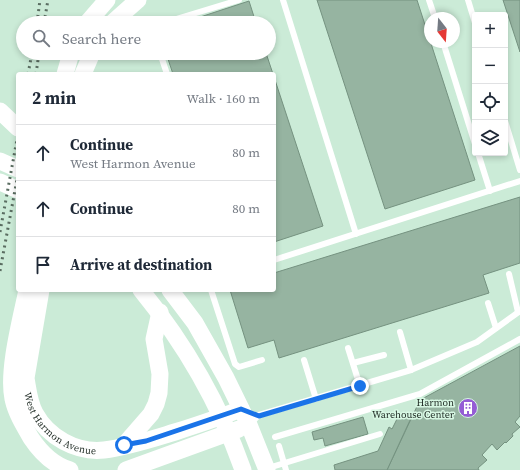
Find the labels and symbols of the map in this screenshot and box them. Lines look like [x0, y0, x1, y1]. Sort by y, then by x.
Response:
north arrow [424, 12, 460, 48]
route end [351, 377, 369, 395]
street label: West Harmon Avenue [21, 391, 96, 457]
place label: Harmon Warehouse Center [372, 396, 455, 421]
building icon: Harmon Warehouse Center [457, 397, 479, 419]
route start [115, 436, 133, 454]

